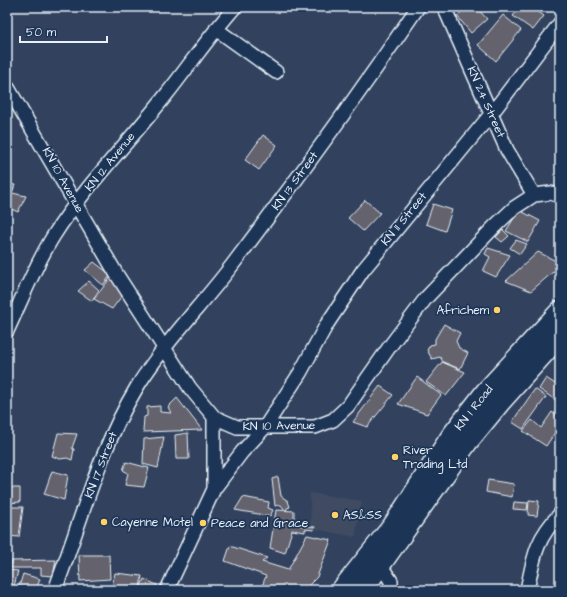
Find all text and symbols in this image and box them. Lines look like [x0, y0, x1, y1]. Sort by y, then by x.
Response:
scale bar [20, 18, 107, 44]
text: 50 m [26, 24, 57, 41]
street label: KN 24 Street [463, 64, 509, 141]
street label: KN 12 Avenue [81, 128, 140, 195]
street label: KN 10 Avenue [38, 144, 88, 216]
street label: KN 13 Street [268, 148, 322, 214]
street label: KN 11 Street [377, 188, 431, 249]
place label: Africhem [436, 302, 490, 319]
marker: Africhem [492, 305, 502, 315]
street label: KN 1 Road [451, 382, 497, 434]
street label: KN 10 Avenue [243, 417, 316, 435]
street label: KN 17 Street [80, 429, 122, 501]
place label: River Trading Ltd [403, 442, 467, 474]
marker: River Trading Ltd [390, 452, 400, 462]
place label: AS&SS [343, 507, 382, 524]
marker: AS&SS [330, 510, 340, 520]
place label: Cayenne Motel [112, 514, 193, 532]
place label: Peace and Grace [211, 515, 309, 532]
marker: Cayenne Motel [99, 517, 109, 527]
marker: Peace and Grace [198, 518, 208, 528]

